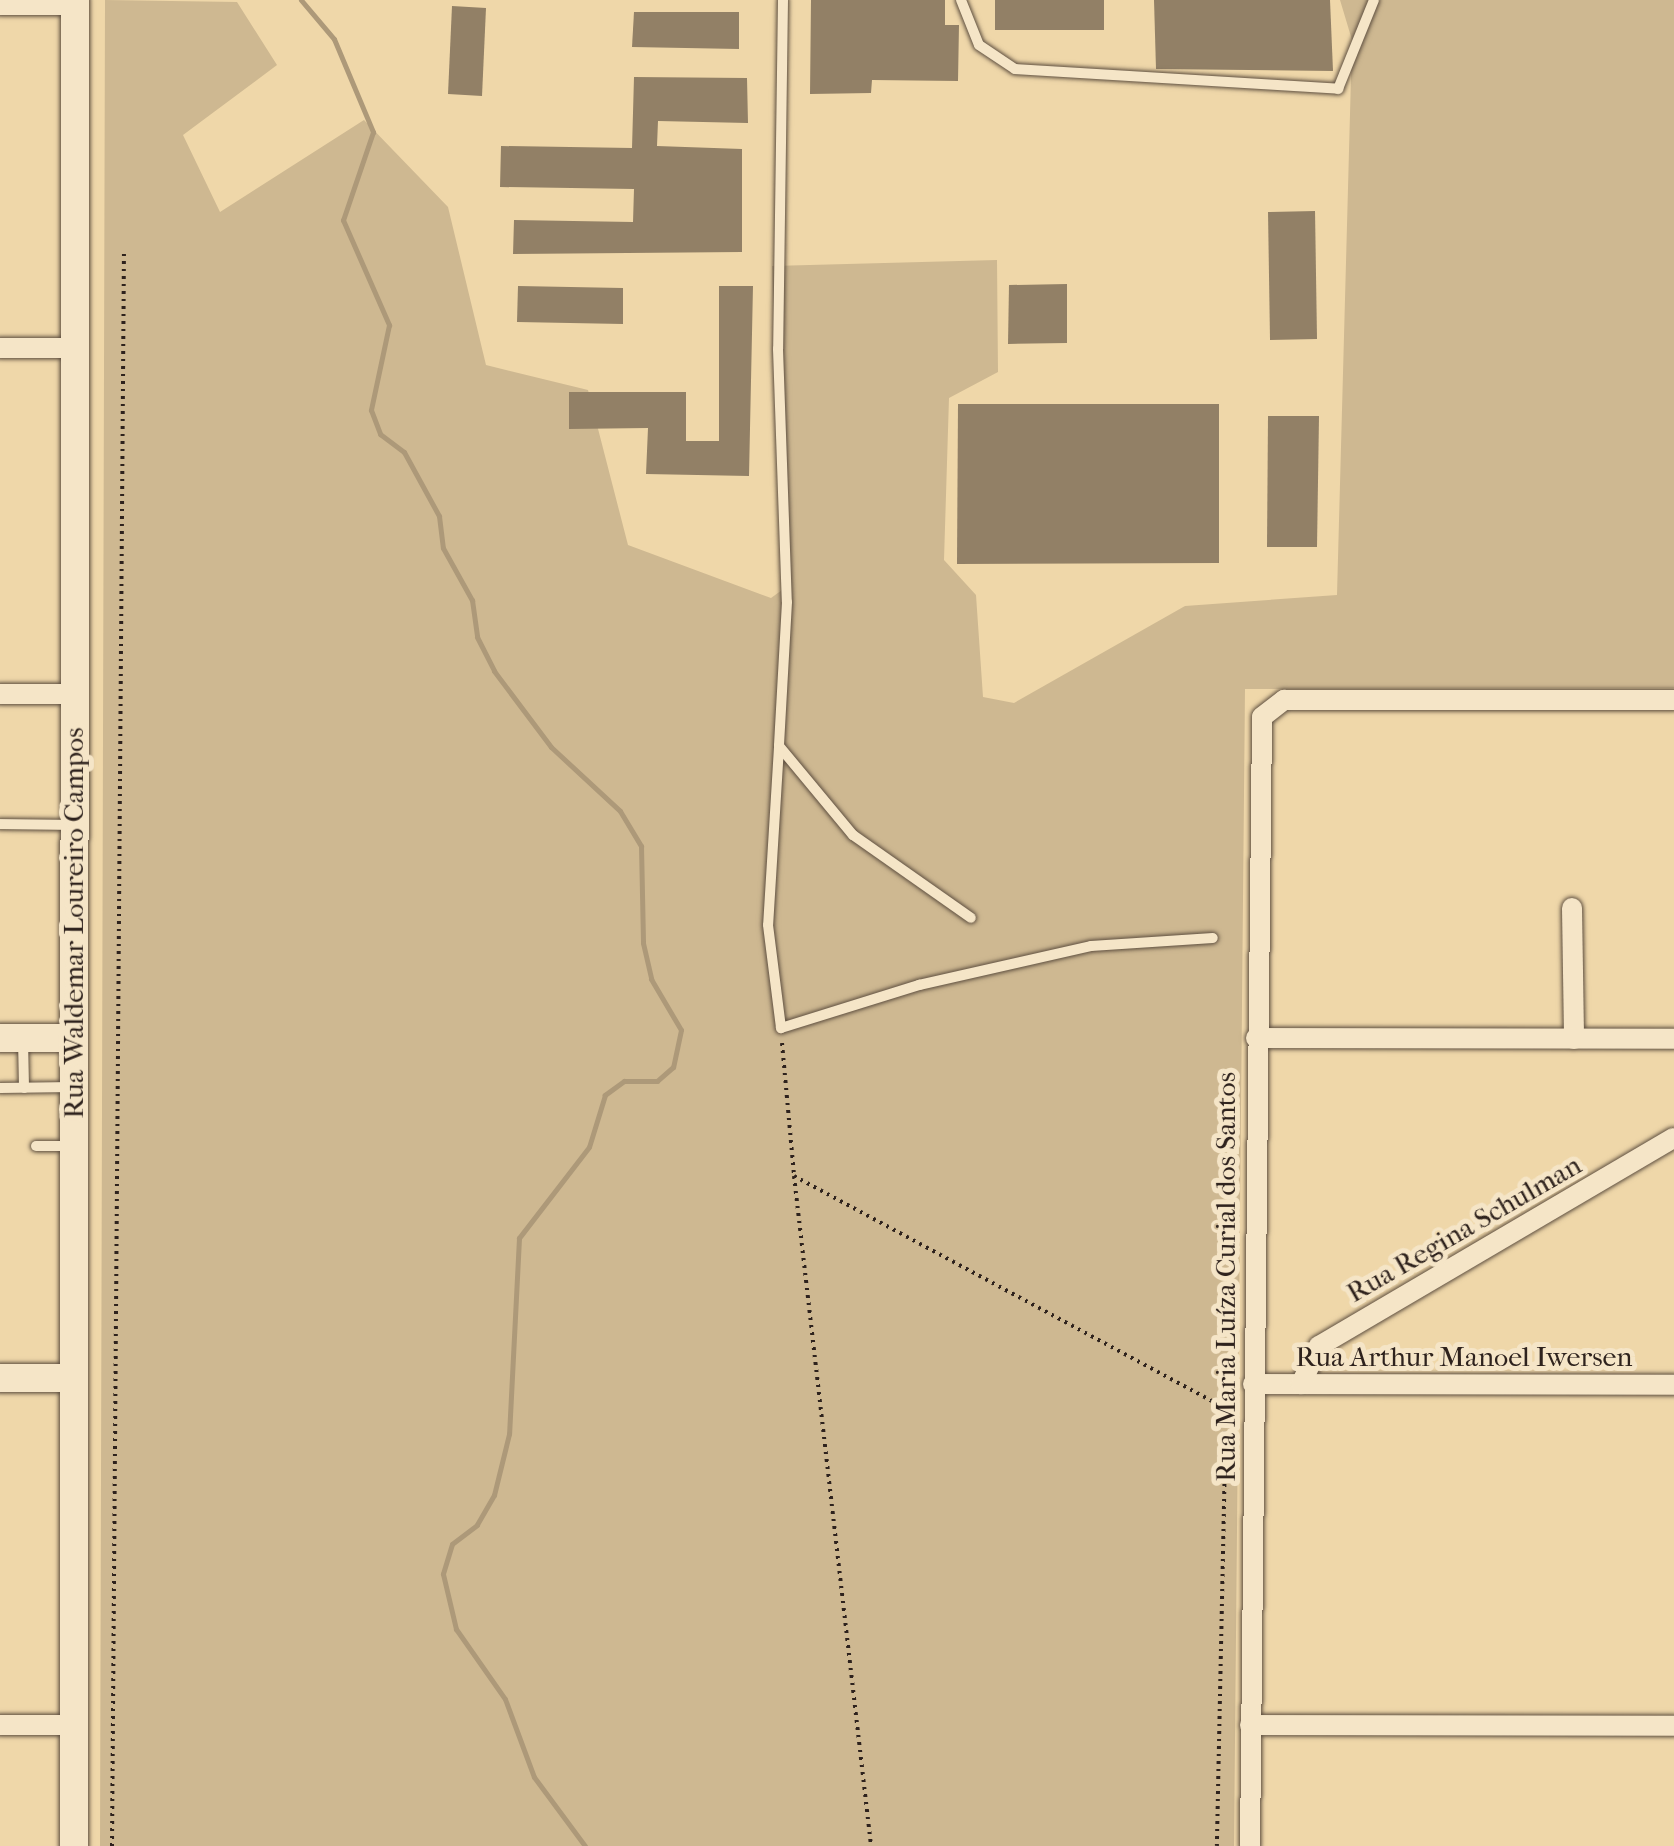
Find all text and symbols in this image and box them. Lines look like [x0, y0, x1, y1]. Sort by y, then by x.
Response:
street label: Rua Waldemar Loureiro Campos [57, 727, 91, 1119]
street label: Rua Maria Luíza Curial dos Santos [1209, 1072, 1243, 1482]
street label: Rua Regina Schulman [1341, 1148, 1587, 1310]
street label: Rua Arthur Manoel Iwersen [1295, 1340, 1633, 1374]

